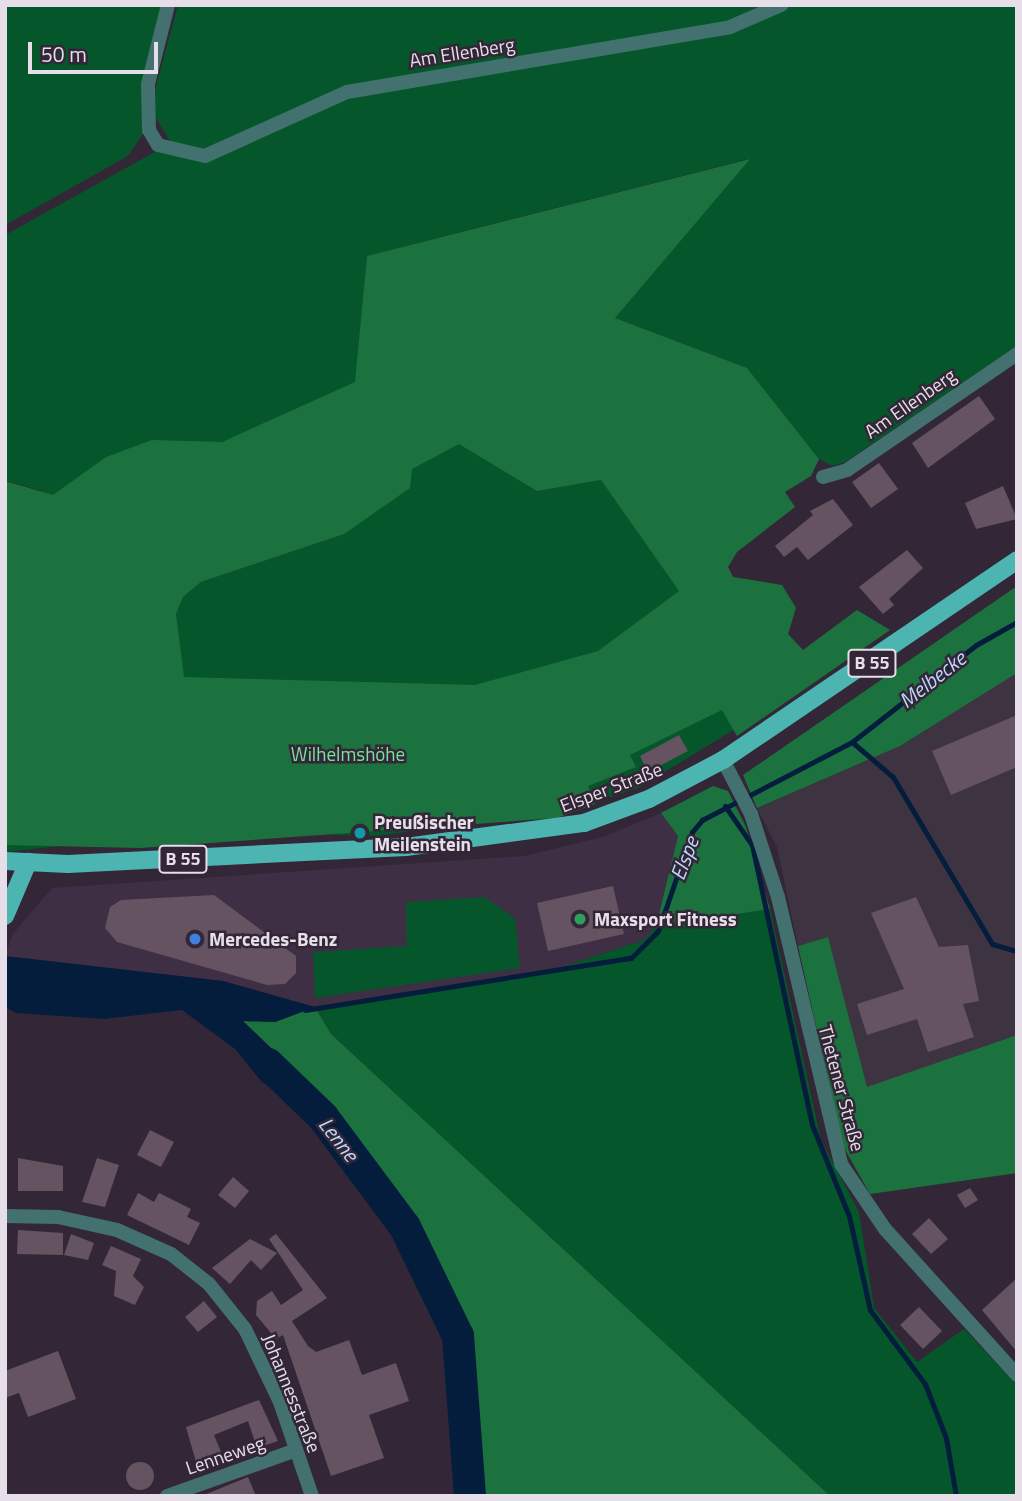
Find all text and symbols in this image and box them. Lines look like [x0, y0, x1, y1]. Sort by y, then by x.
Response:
scale bar [32, 28, 161, 72]
street label: Am Ellenberg [408, 32, 516, 72]
text: 50 m [41, 38, 87, 70]
street label: Am Ellenberg [860, 363, 960, 443]
water label: Melbecke [894, 645, 970, 713]
road number: B 55 [846, 648, 898, 678]
park label: Wilhelmshöhe [291, 743, 405, 765]
street label: Elsper Straße [557, 757, 665, 817]
place label: Preußischer Meilenstein [374, 811, 474, 855]
marker: Preußischer Meilenstein [352, 825, 368, 841]
water label: Elspe [664, 833, 704, 883]
road number: B 55 [157, 844, 209, 874]
place label: Maxsport Fitness [594, 908, 737, 930]
marker: Maxsport Fitness [572, 911, 588, 927]
place label: Mercedes-Benz [209, 928, 337, 950]
marker: Mercedes-Benz [187, 931, 203, 947]
street label: Thetener Straße [814, 1022, 870, 1154]
water label: Lenne [314, 1112, 364, 1166]
street label: Johannesstraße [258, 1330, 326, 1456]
street label: Lenneweg [182, 1431, 268, 1479]

